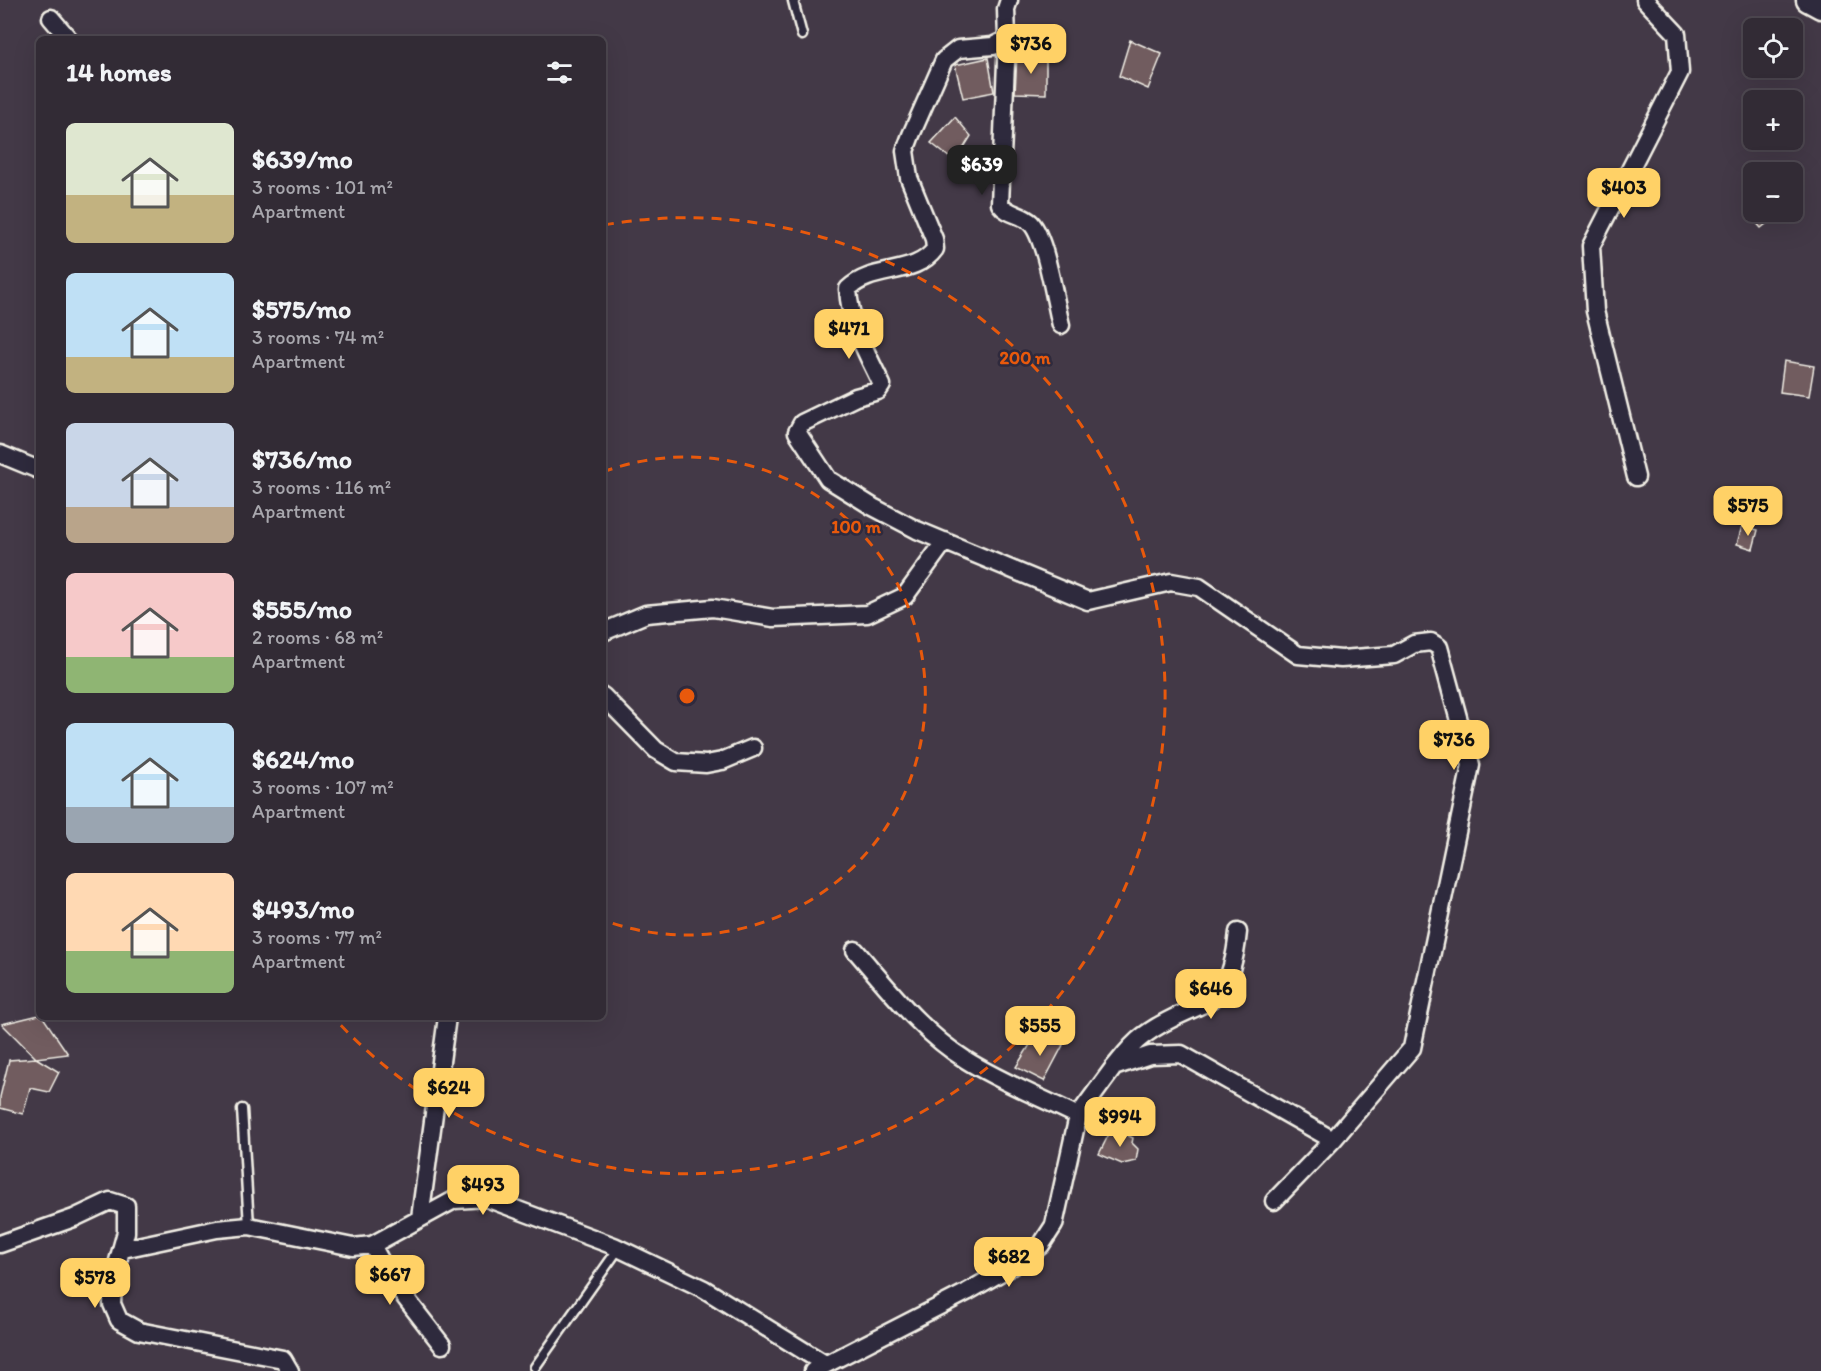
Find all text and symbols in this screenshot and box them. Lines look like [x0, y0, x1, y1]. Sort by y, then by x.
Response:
map controls [1743, 18, 1803, 222]
button: locate [1743, 18, 1803, 78]
pin: $736 [995, 24, 1067, 75]
text: $736 [1010, 31, 1052, 55]
text: 14 homes [66, 56, 172, 88]
icon: filters [543, 56, 576, 89]
button: + [1743, 90, 1803, 150]
text: $639/mo [252, 143, 353, 175]
pin: $639 [946, 145, 1018, 196]
icon: home [114, 147, 186, 219]
text: $639 [961, 152, 1003, 176]
button: − [1743, 162, 1803, 222]
pin: $403 [1588, 168, 1660, 219]
text: 3 rooms · 101 m² [252, 175, 393, 199]
text: $403 [1601, 175, 1647, 199]
text: Apartment [252, 199, 345, 223]
text: $575/mo [252, 293, 351, 325]
icon: home [114, 297, 186, 369]
pin: $471 [813, 309, 885, 360]
text: $471 [828, 316, 870, 340]
text: 3 rooms · 74 m² [252, 325, 384, 349]
text: 200 m [1000, 347, 1051, 369]
text: Apartment [252, 349, 345, 373]
text: $736/mo [252, 443, 352, 475]
icon: home [114, 447, 186, 519]
text: 3 rooms · 116 m² [252, 475, 391, 499]
pin: $575 [1712, 486, 1784, 537]
text: $575 [1727, 493, 1769, 517]
text: Apartment [252, 499, 345, 523]
text: 100 m [831, 516, 882, 538]
text: $555/mo [252, 593, 352, 625]
icon: home [114, 597, 186, 669]
text: 2 rooms · 68 m² [252, 625, 383, 649]
text: Apartment [252, 649, 345, 673]
centre of rings [677, 686, 697, 706]
pin: $736 [1418, 720, 1490, 771]
text: $736 [1433, 727, 1475, 751]
text: $624/mo [252, 743, 354, 775]
icon: home [114, 747, 186, 819]
text: 3 rooms · 107 m² [252, 775, 394, 799]
text: Apartment [252, 799, 345, 823]
text: $493/mo [252, 893, 355, 925]
icon: home [114, 897, 186, 969]
text: 3 rooms · 77 m² [252, 925, 382, 949]
text: Apartment [252, 949, 345, 973]
pin: $646 [1175, 969, 1247, 1020]
text: $646 [1189, 976, 1233, 1000]
pin: $555 [1004, 1006, 1076, 1057]
text: $555 [1019, 1013, 1061, 1037]
pin: $624 [413, 1068, 485, 1119]
text: $624 [427, 1075, 471, 1099]
pin: $994 [1084, 1097, 1156, 1148]
text: $994 [1098, 1104, 1142, 1128]
pin: $493 [447, 1165, 519, 1216]
text: $493 [461, 1172, 505, 1196]
pin: $682 [973, 1237, 1045, 1288]
text: $682 [988, 1244, 1030, 1268]
pin: $667 [354, 1255, 426, 1306]
pin: $578 [59, 1258, 131, 1309]
text: $667 [369, 1262, 411, 1286]
text: $578 [74, 1265, 116, 1289]

